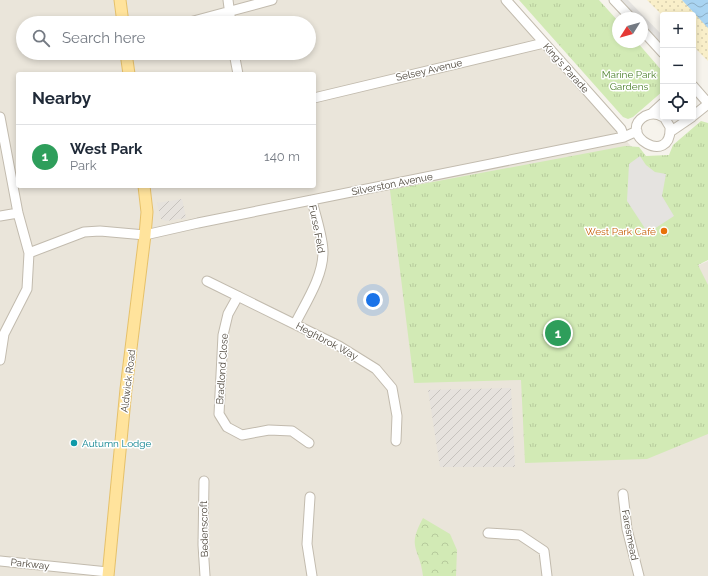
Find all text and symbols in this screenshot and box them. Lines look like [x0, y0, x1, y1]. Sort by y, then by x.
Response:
north arrow [612, 12, 648, 48]
map controls [660, 12, 696, 120]
button: + [660, 12, 696, 48]
search box [16, 16, 316, 60]
icon: search [30, 27, 52, 49]
text: Search here [62, 29, 145, 47]
street label: King's Parade [541, 41, 591, 95]
button: − [660, 48, 696, 84]
street label: Selsey Avenue [395, 57, 463, 83]
park label: Marine Park Gardens [602, 69, 657, 92]
button: locate [660, 84, 696, 120]
text: Nearby [32, 88, 91, 108]
text: West Park [70, 140, 143, 158]
text: 1 [42, 149, 48, 164]
text: 140 m [264, 149, 300, 164]
text: Park [70, 158, 97, 173]
street label: Silverston Avenue [350, 171, 434, 197]
street label: Furse Feld [307, 204, 327, 254]
place label: West Park Café [585, 226, 656, 237]
marker: West Park Café [659, 226, 669, 236]
your location [363, 290, 383, 310]
pin: 1 [545, 318, 571, 348]
street label: Heghbrok Way [294, 320, 360, 362]
street label: Bradlond Close [214, 333, 230, 405]
street label: Aldwick Road [119, 349, 137, 413]
marker: Autumn Lodge [69, 438, 79, 448]
place label: Autumn Lodge [82, 438, 152, 449]
street label: Bedenscroft [198, 500, 210, 557]
street label: Faresmead [620, 509, 640, 561]
street label: Parkway [10, 556, 51, 572]

